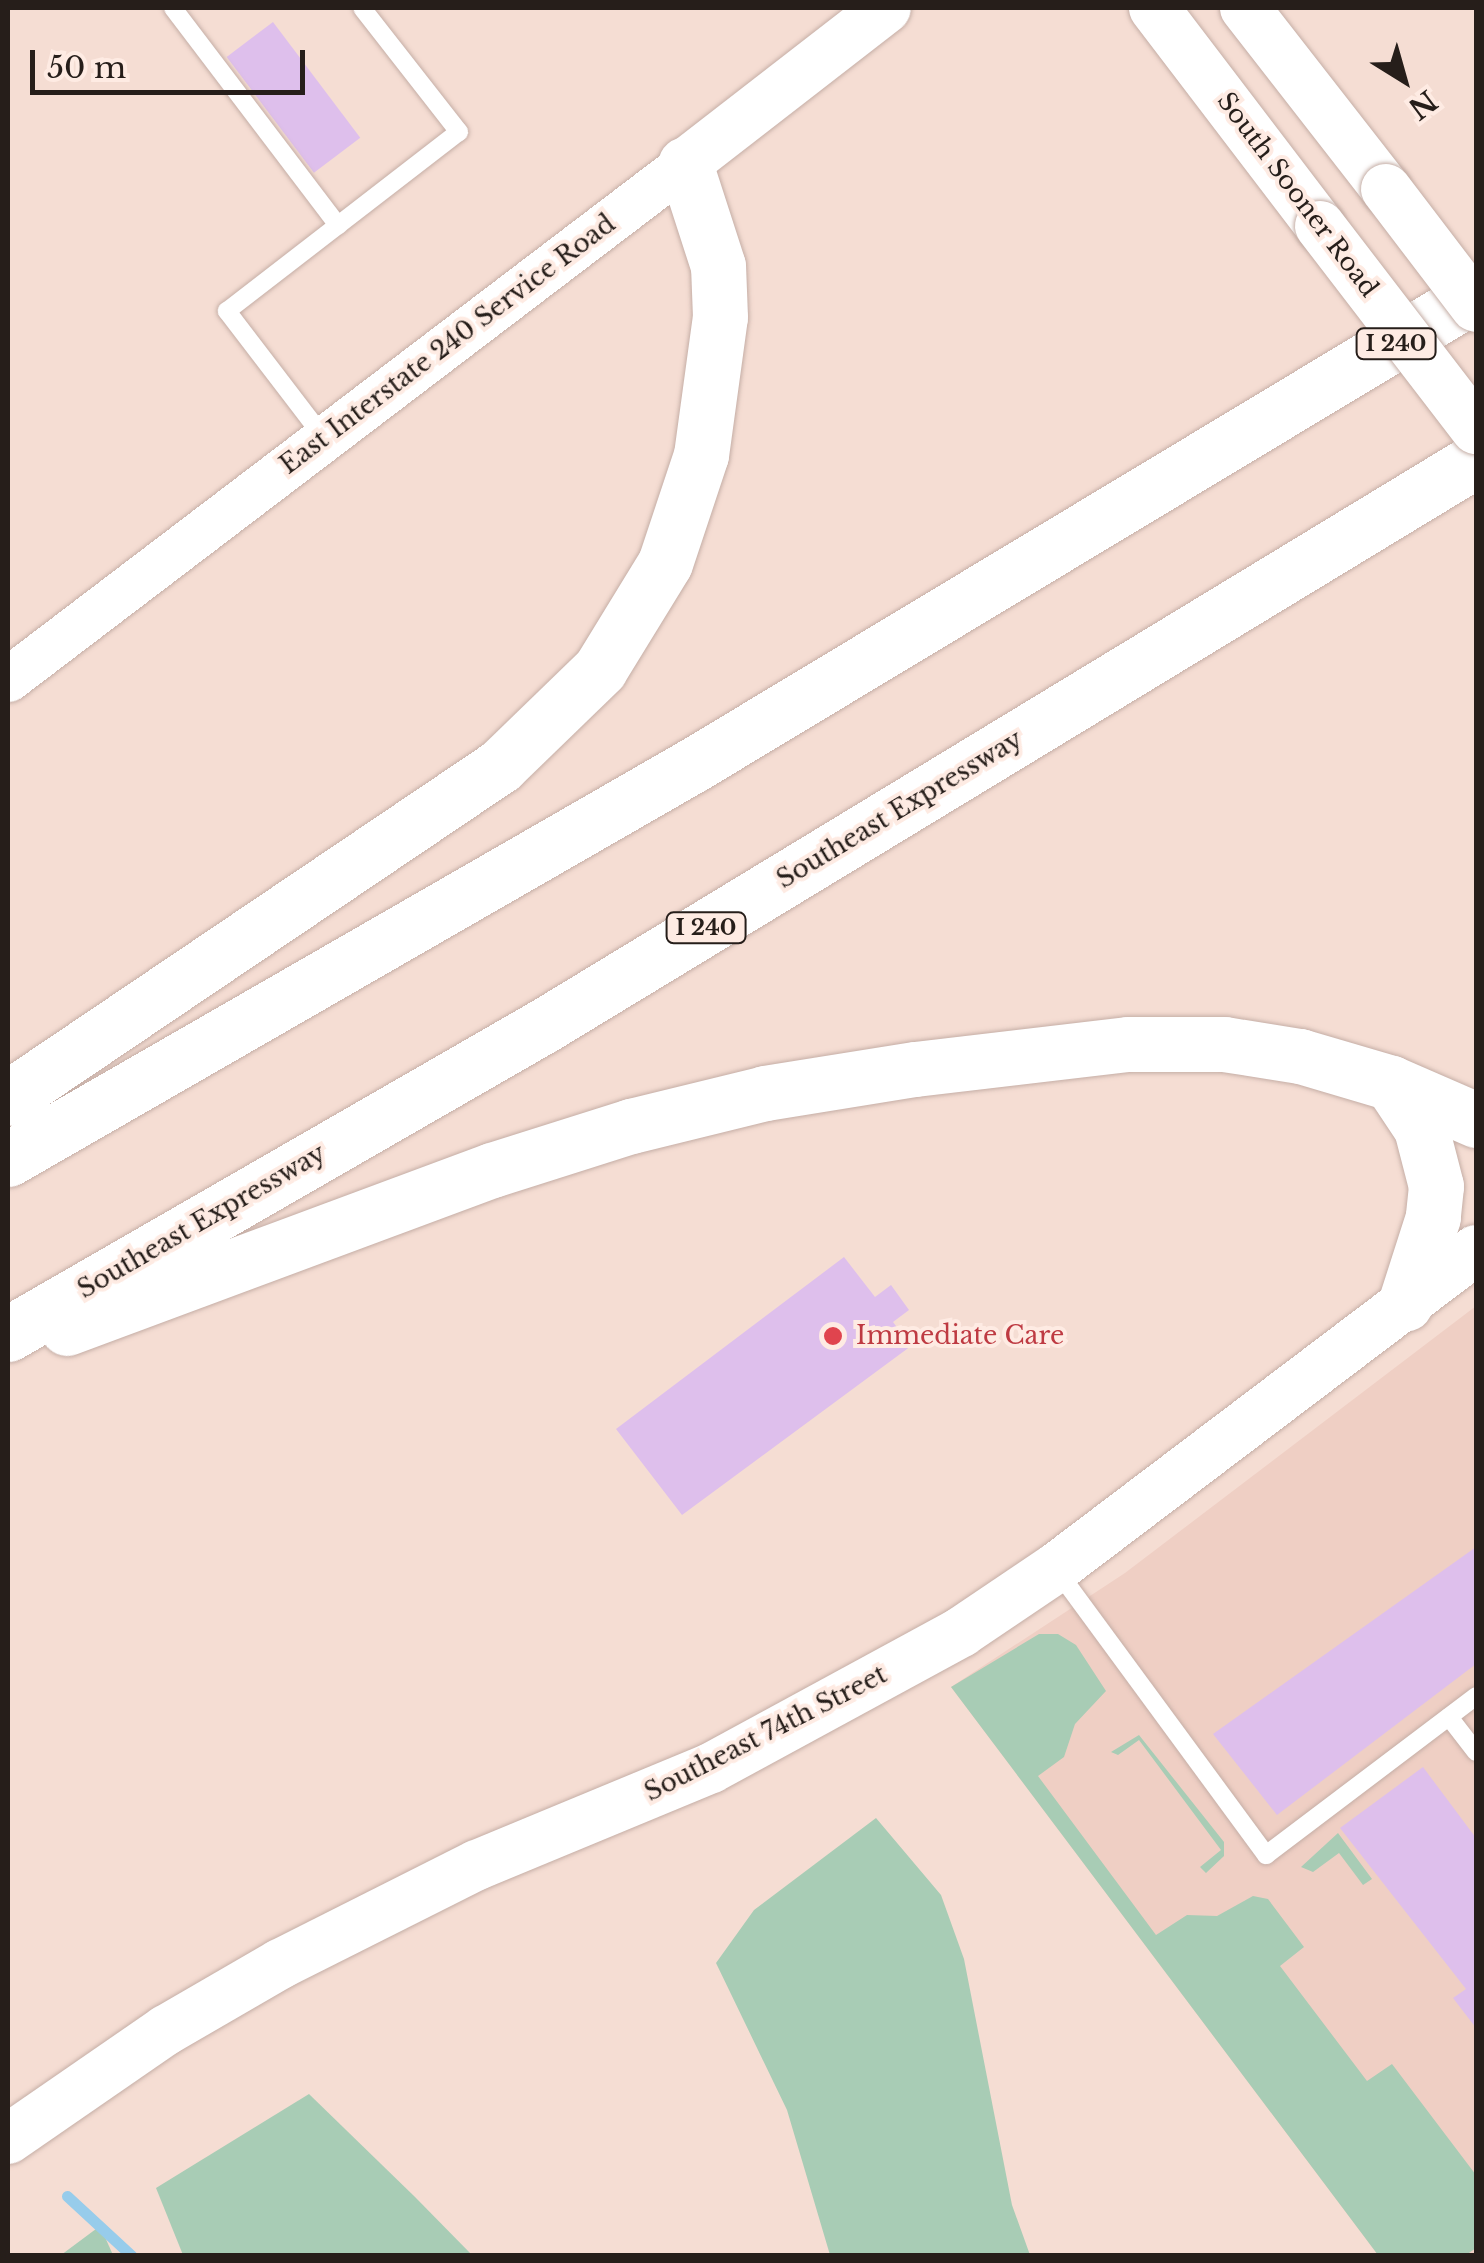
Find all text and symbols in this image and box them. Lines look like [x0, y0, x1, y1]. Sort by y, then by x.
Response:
scale bar [35, 30, 310, 92]
north arrow [1354, 30, 1454, 130]
text: 50 m [47, 49, 126, 86]
text: N [1401, 82, 1443, 126]
street label: South Sooner Road [1210, 87, 1384, 303]
street label: East Interstate 240 Service Road [275, 209, 621, 481]
road number: I 240 [1354, 327, 1438, 361]
street label: Southeast Expressway [772, 725, 1028, 895]
road number: I 240 [664, 911, 748, 945]
street label: Southeast Expressway [73, 1139, 331, 1305]
place label: Immediate Care [856, 1321, 1064, 1351]
marker: Immediate Care [820, 1323, 846, 1349]
street label: Southeast 74th Street [640, 1660, 892, 1808]

